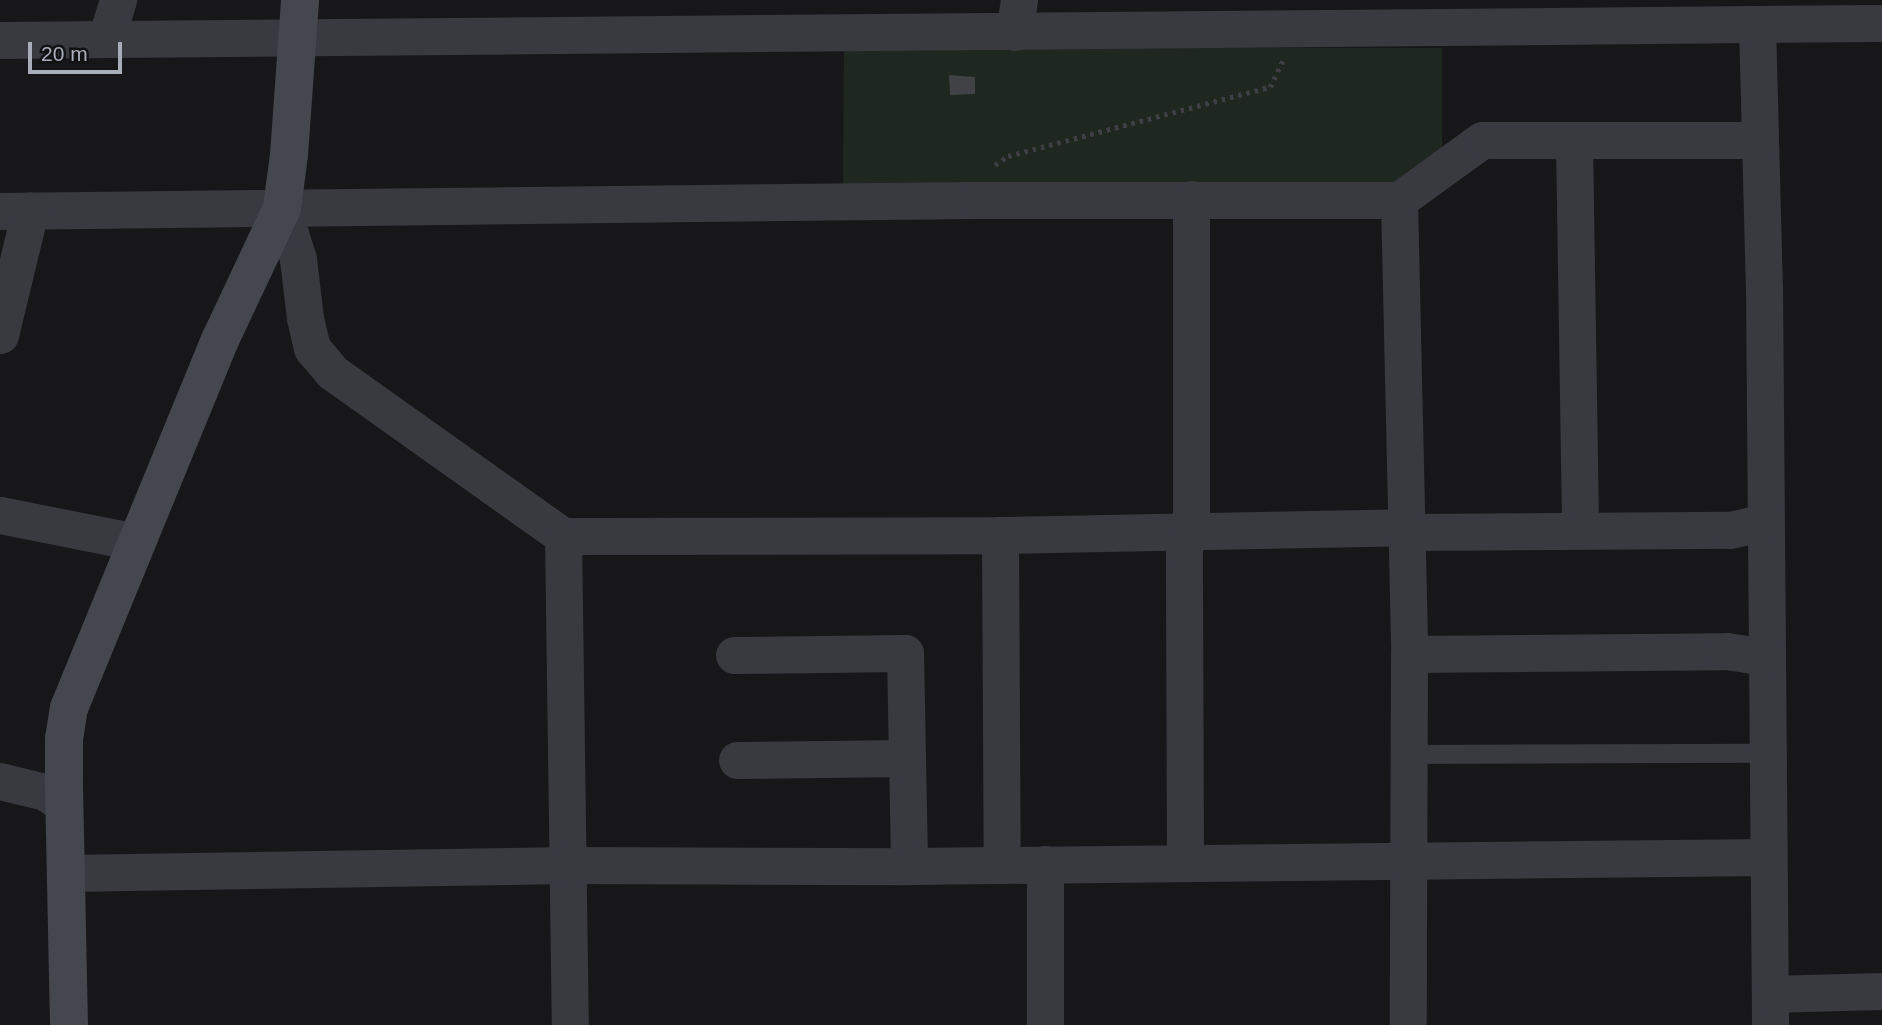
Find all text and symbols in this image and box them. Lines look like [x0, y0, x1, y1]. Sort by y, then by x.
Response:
scale bar [32, 28, 126, 72]
text: 20 m [41, 42, 88, 65]

